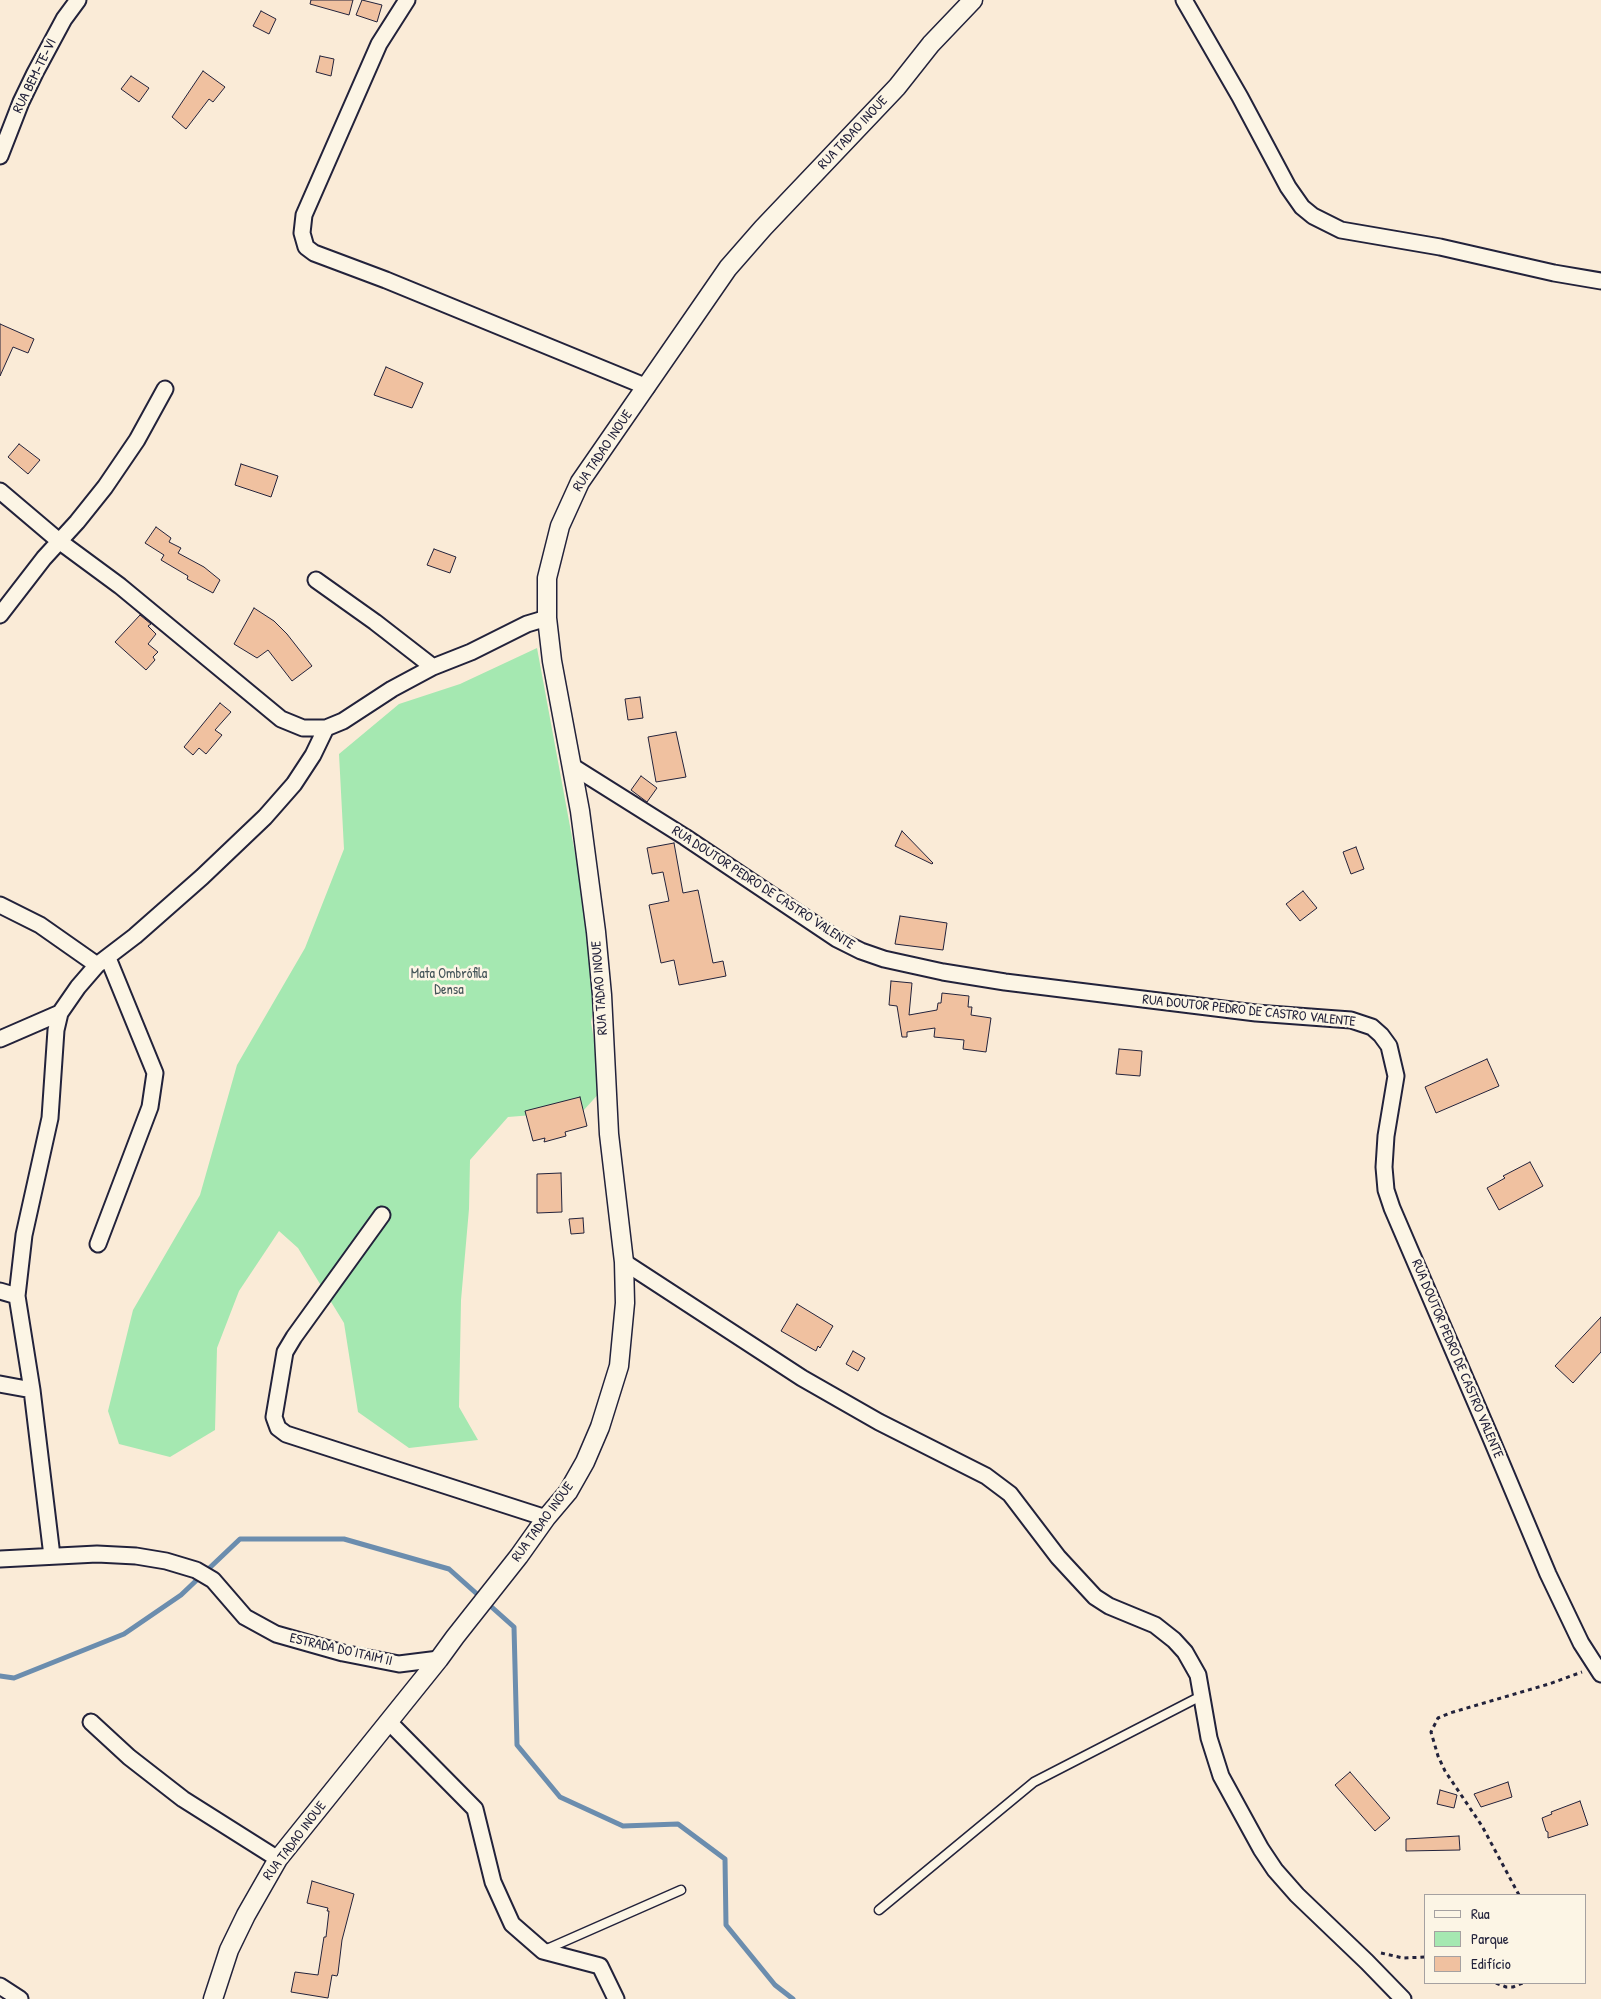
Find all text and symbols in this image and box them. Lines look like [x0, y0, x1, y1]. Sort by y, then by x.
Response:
street label: RUA BEM-TE-VI [10, 36, 60, 116]
street label: RUA TADAO INOUE [815, 93, 891, 173]
street label: RUA TADAO INOUE [570, 407, 636, 495]
street label: RUA DOUTOR PEDRO DE CASTRO VALENTE [669, 823, 857, 953]
street label: RUA TADAO INOUE [588, 940, 612, 1036]
park label: Mata Ombrófila Densa [411, 966, 487, 999]
street label: RUA DOUTOR PEDRO DE CASTRO VALENTE [1142, 991, 1356, 1031]
street label: RUA DOUTOR PEDRO DE CASTRO VALENTE [1407, 1257, 1507, 1461]
street label: RUA TADAO INOUE [508, 1479, 578, 1565]
street label: ESTRADA DO ITAIM II [288, 1630, 394, 1670]
street label: RUA TADAO INOUE [260, 1798, 330, 1884]
legend [1424, 1894, 1586, 1984]
text: Rua [1471, 1903, 1490, 1924]
text: Parque [1471, 1928, 1509, 1949]
text: Edifício [1471, 1953, 1511, 1974]

